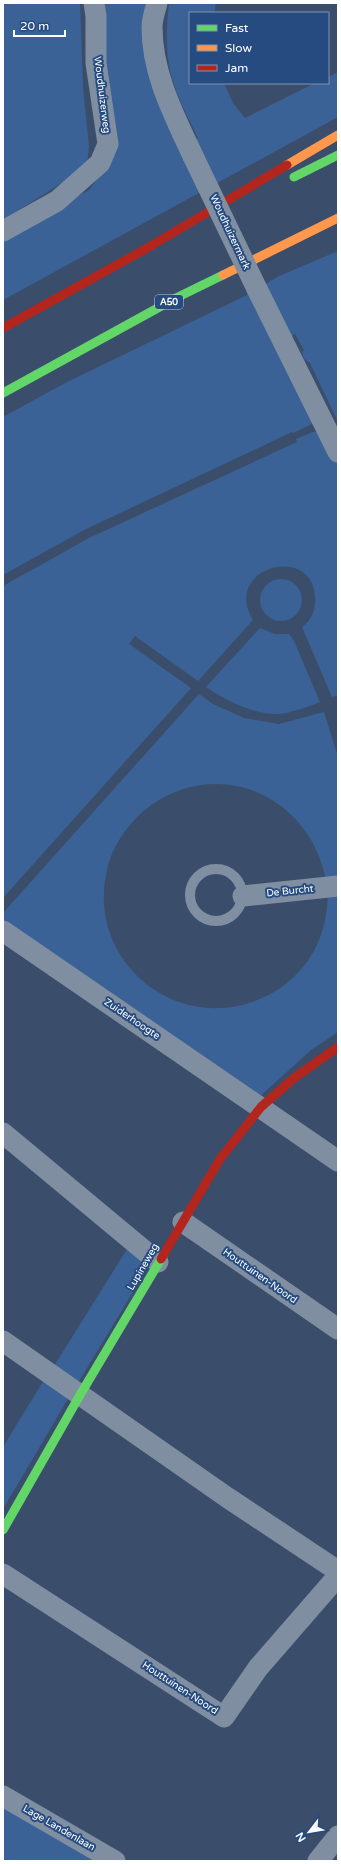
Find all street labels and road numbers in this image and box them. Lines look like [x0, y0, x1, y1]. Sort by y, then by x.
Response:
street label: Woudhuizerweg [91, 56, 113, 134]
street label: Woudhuizermark [207, 193, 253, 272]
road number: A50 [155, 295, 183, 309]
street label: De Burcht [266, 883, 314, 899]
street label: Zuiderhoogte [102, 996, 162, 1042]
street label: Lupineweg [125, 1241, 161, 1293]
street label: Houttuinen-Noord [221, 1246, 299, 1306]
street label: Houttuinen-Noord [140, 1659, 220, 1717]
street label: Lage Landenlaan [21, 1802, 97, 1854]

